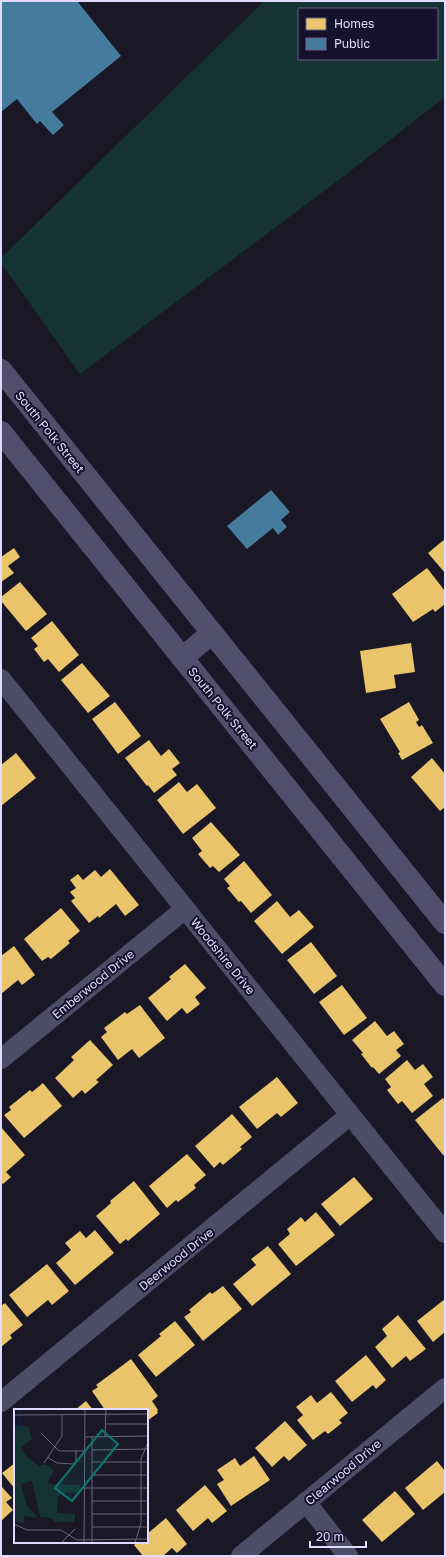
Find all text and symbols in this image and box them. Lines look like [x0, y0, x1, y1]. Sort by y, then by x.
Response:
legend [298, 8, 438, 60]
text: Homes [334, 16, 374, 31]
text: Public [334, 36, 371, 51]
street label: South Polk Street [12, 388, 88, 476]
street label: South Polk Street [185, 664, 261, 752]
street label: Woodshire Drive [188, 915, 258, 997]
street label: Emberwood Drive [49, 946, 137, 1022]
street label: Deerwood Drive [136, 1224, 216, 1294]
inset map [14, 1409, 148, 1543]
street label: Clearwood Drive [302, 1436, 384, 1508]
scale bar [310, 1523, 366, 1549]
text: 20 m [316, 1529, 344, 1544]

